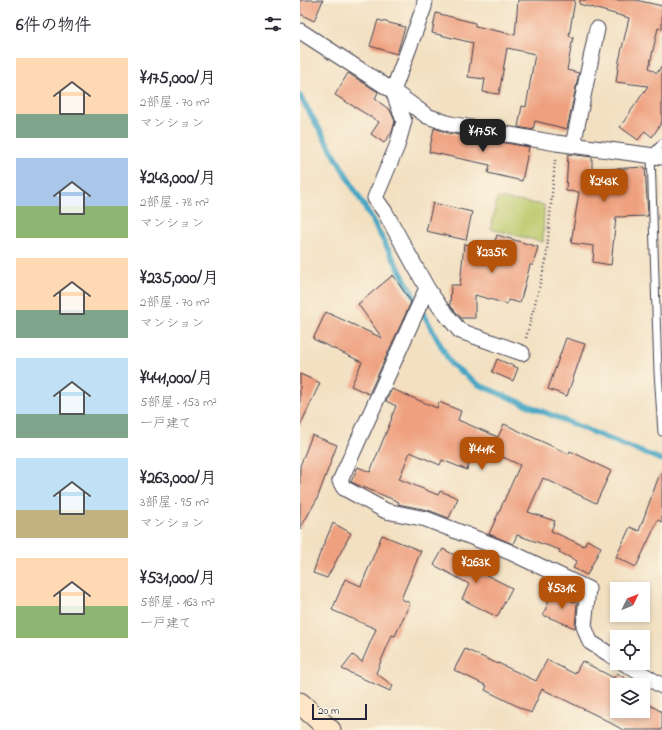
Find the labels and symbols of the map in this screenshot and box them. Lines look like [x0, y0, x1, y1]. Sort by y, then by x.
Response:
pin: ¥175K [455, 119, 511, 153]
pin: ¥243K [576, 169, 632, 203]
pin: ¥235K [464, 240, 520, 274]
pin: ¥441K [454, 437, 510, 471]
pin: ¥263K [448, 550, 504, 584]
pin: ¥531K [534, 576, 590, 610]
north arrow [610, 582, 650, 622]
scale bar [312, 702, 367, 721]

